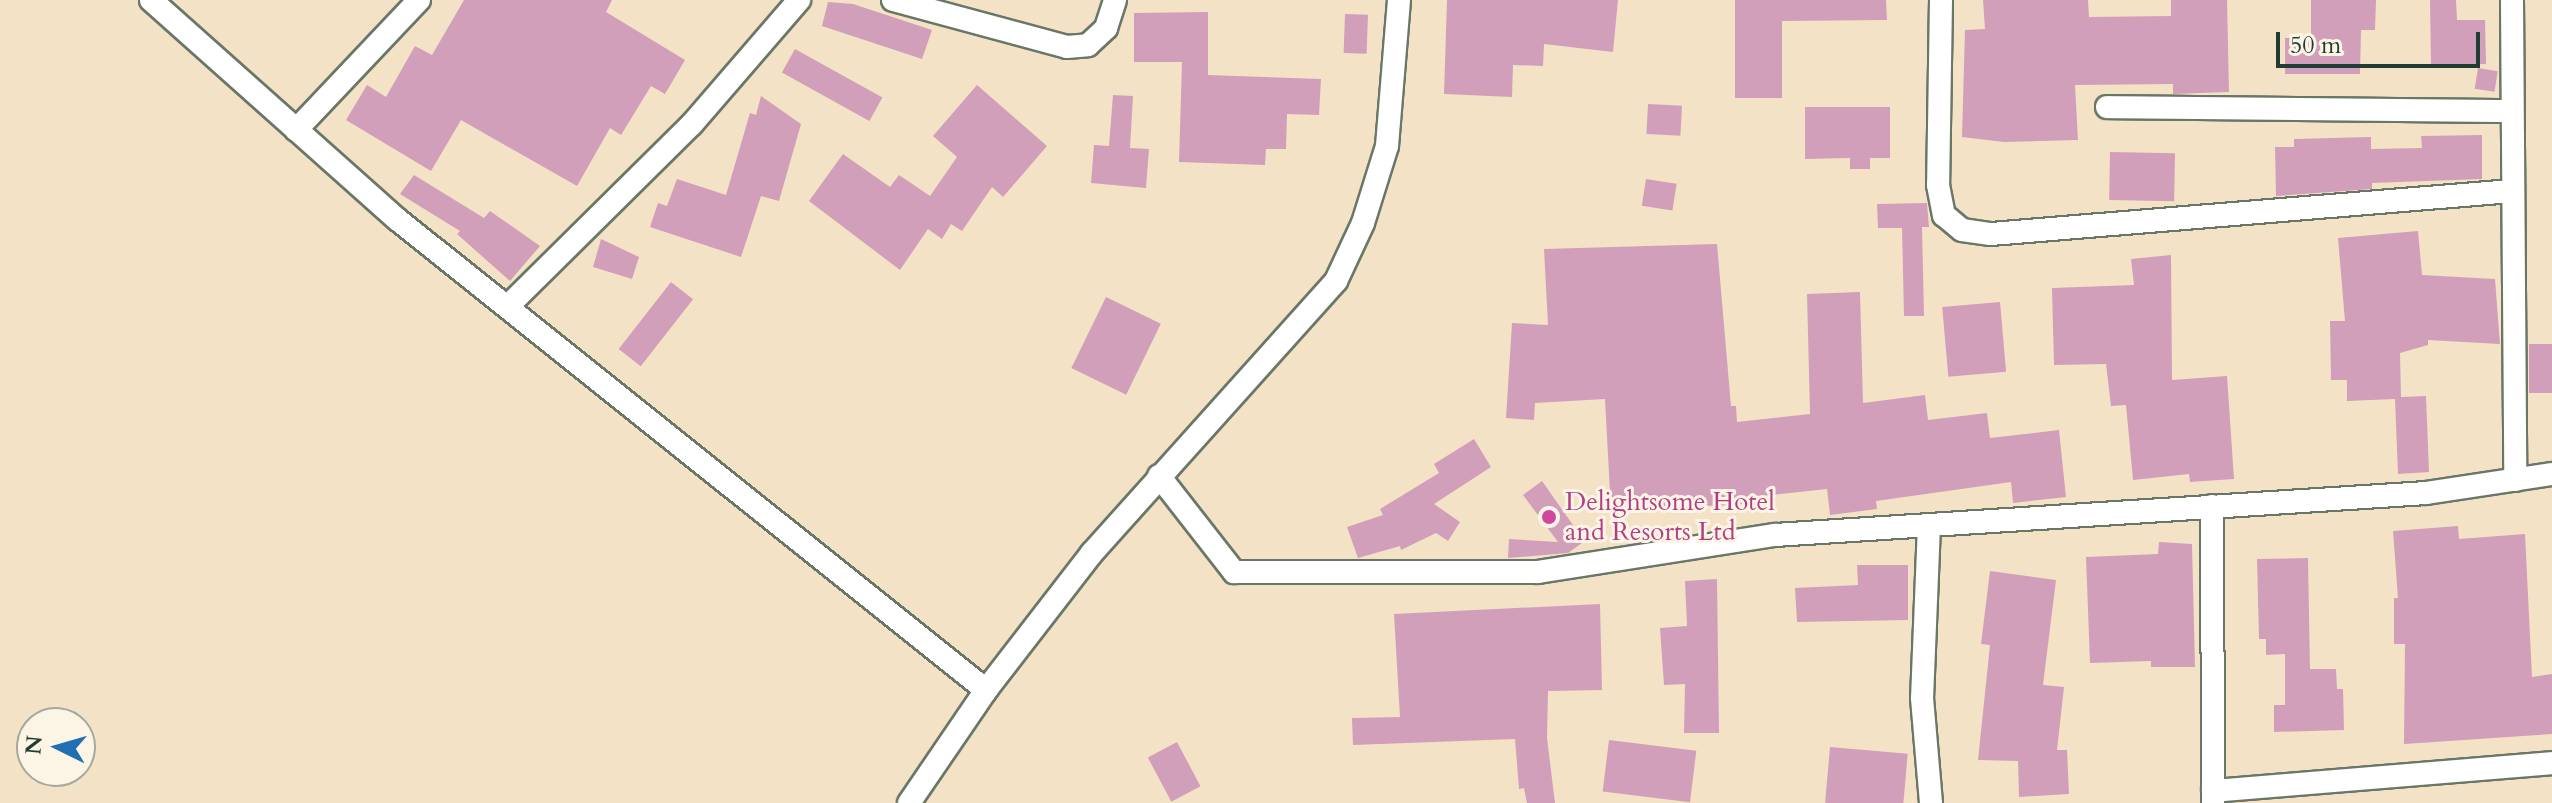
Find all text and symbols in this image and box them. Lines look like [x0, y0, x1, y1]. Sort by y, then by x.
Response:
scale bar [2280, 16, 2484, 66]
text: 50 m [2290, 29, 2341, 62]
place label: Delightsome Hotel and Resorts Ltd [1565, 486, 1775, 548]
marker: Delightsome Hotel and Resorts Ltd [1540, 508, 1558, 526]
north arrow [16, 707, 96, 787]
text: N [18, 734, 50, 756]

